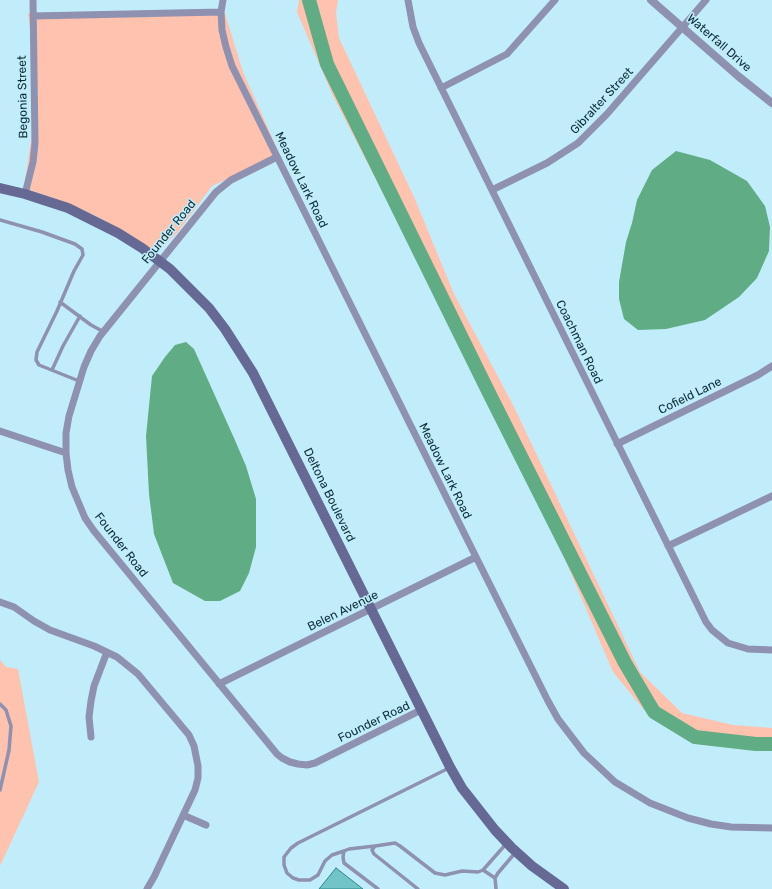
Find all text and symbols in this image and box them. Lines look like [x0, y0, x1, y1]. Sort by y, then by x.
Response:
street label: Waterfall Drive [684, 11, 754, 75]
street label: Begonia Street [15, 55, 31, 139]
street label: Gibralter Street [567, 65, 637, 137]
street label: Meadow Lark Road [272, 130, 330, 230]
street label: Founder Road [139, 197, 199, 267]
street label: Coachman Road [553, 298, 605, 386]
street label: Cofield Lane [656, 375, 724, 417]
street label: Meadow Lark Road [416, 421, 474, 521]
street label: Deltona Boulevard [300, 446, 358, 544]
street label: Founder Road [91, 510, 151, 580]
street label: Belen Avenue [305, 588, 381, 634]
street label: Founder Road [336, 698, 412, 746]

